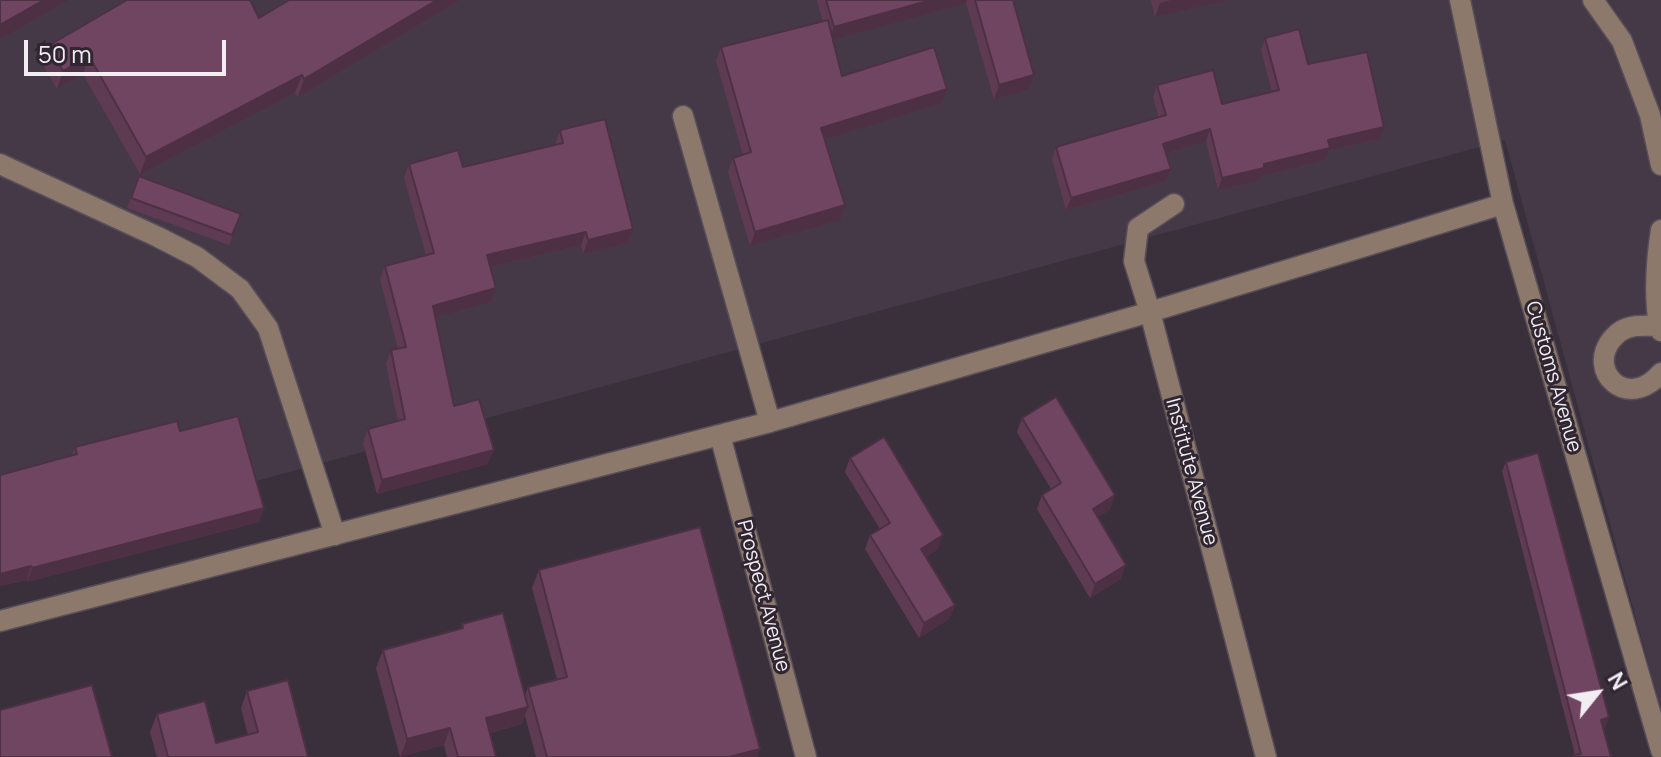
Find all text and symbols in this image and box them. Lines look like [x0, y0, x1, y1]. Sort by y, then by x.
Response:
scale bar [28, 24, 230, 74]
text: 50 m [38, 37, 92, 70]
street label: Customs Avenue [1520, 299, 1586, 455]
street label: Institute Avenue [1160, 396, 1222, 548]
street label: Prospect Avenue [731, 517, 795, 675]
north arrow [1557, 653, 1637, 733]
text: N [1601, 667, 1635, 695]

